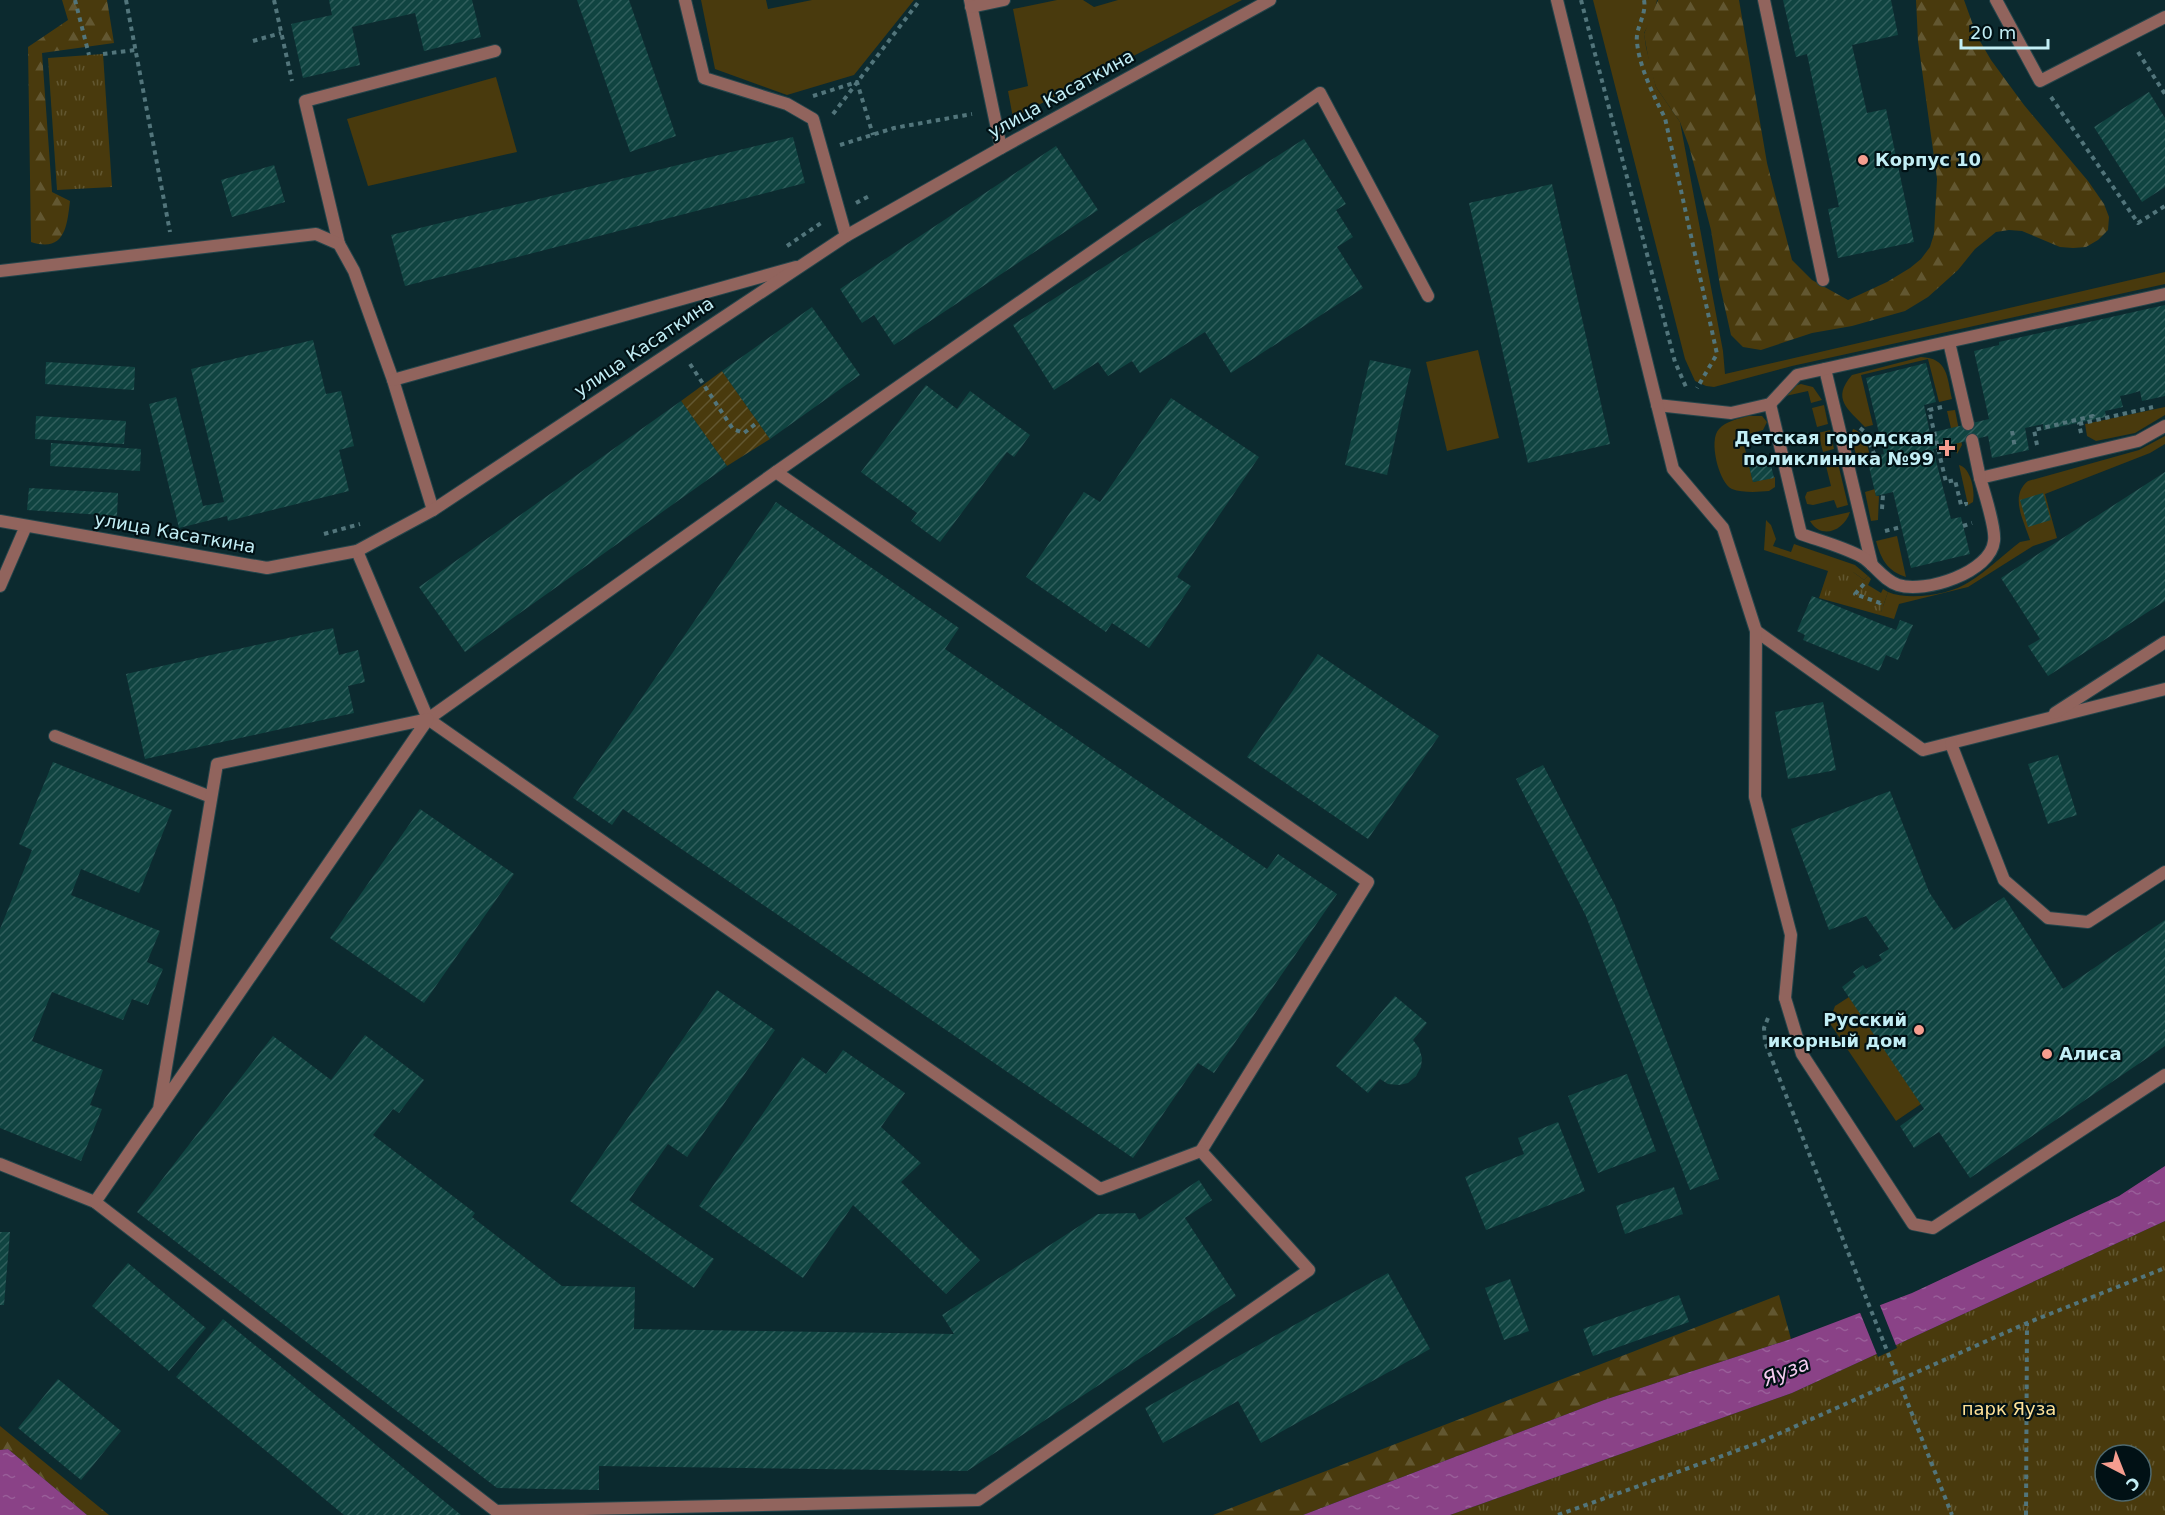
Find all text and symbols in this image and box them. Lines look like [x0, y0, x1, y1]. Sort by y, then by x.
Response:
scale bar [1961, 12, 2048, 50]
text: 20 m [1970, 22, 2016, 43]
street label: улица Касаткина [984, 45, 1137, 142]
place label: Корпус 10 [1875, 149, 1981, 170]
marker: Корпус 10 [1856, 153, 1870, 167]
street label: улица Касаткина [570, 292, 717, 401]
place label: Детская городская поликлиника №99 [1734, 427, 1934, 469]
marker: Детская городская поликлиника №99 [1938, 439, 1956, 457]
street label: улица Касаткина [93, 508, 257, 557]
place label: Русский икорный дом [1768, 1009, 1907, 1051]
marker: Русский икорный дом [1912, 1023, 1926, 1037]
place label: Алиса [2059, 1043, 2122, 1064]
marker: Алиса [2040, 1047, 2054, 1061]
water label: Яуза [1758, 1351, 1813, 1392]
park label: парк Яуза [1962, 1398, 2056, 1419]
north arrow [2093, 1443, 2153, 1503]
text: С [2122, 1473, 2143, 1495]

